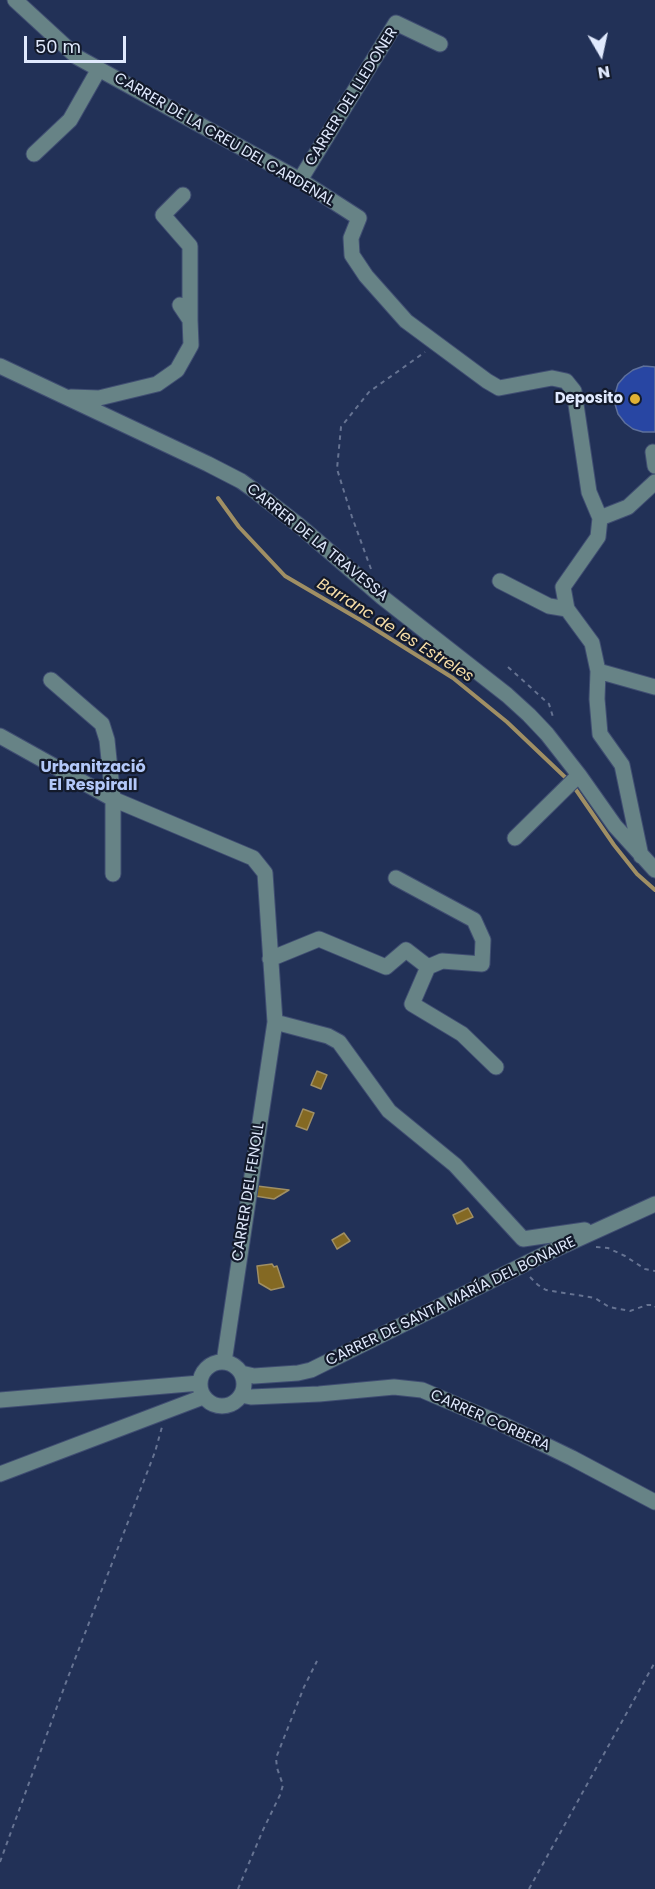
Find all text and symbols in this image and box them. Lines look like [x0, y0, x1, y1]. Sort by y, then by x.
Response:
scale bar [27, 24, 129, 62]
street label: CARRER DEL LLEDONER [302, 24, 402, 170]
north arrow [571, 24, 631, 84]
text: 50 m [35, 34, 81, 59]
text: N [596, 60, 612, 85]
street label: CARRER DE LA CREU DEL CARDENAL [111, 69, 337, 211]
place label: Deposito [555, 390, 623, 408]
marker: Deposito [628, 392, 642, 406]
street label: CARRER DE LA TRAVESSA [243, 480, 391, 606]
water label: Barranc de les Estreles [313, 575, 477, 687]
district label: Urbanització El Respirall [40, 758, 146, 796]
street label: CARRER DEL FENOLL [229, 1121, 269, 1263]
street label: CARRER DE SANTA MARÍA DEL BONAIRE [323, 1233, 579, 1371]
street label: CARRER CORBERA [427, 1386, 553, 1456]

